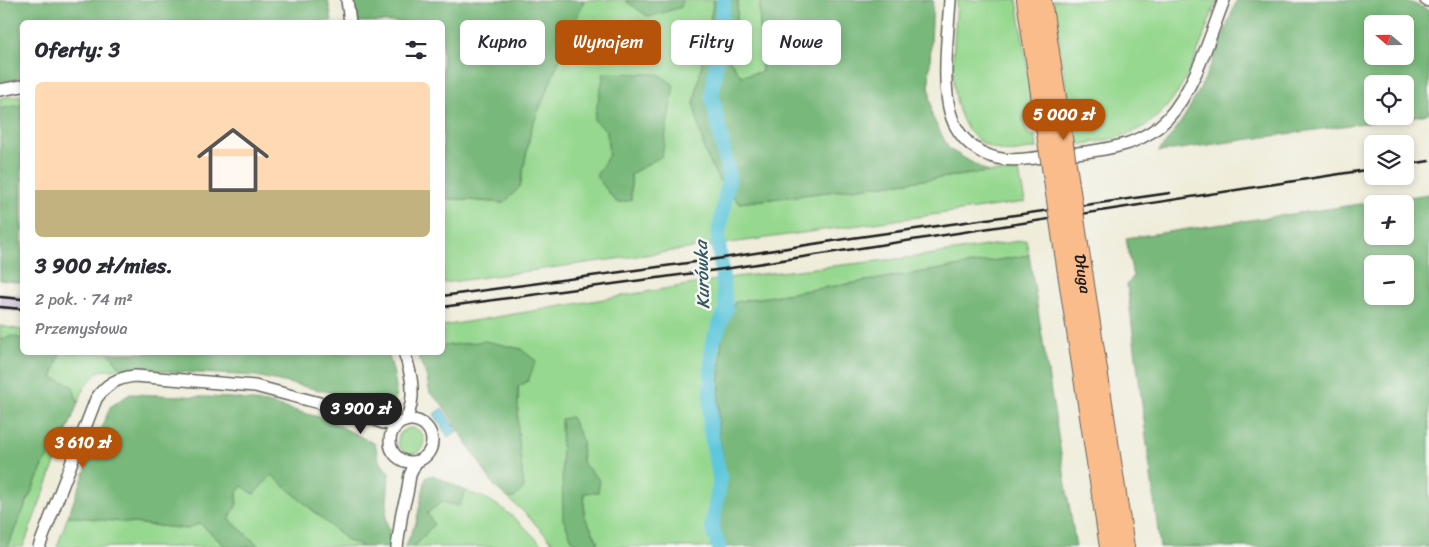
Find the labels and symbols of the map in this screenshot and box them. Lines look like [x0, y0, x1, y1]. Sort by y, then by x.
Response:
north arrow [1364, 15, 1414, 65]
pin: 5 000 zł [1012, 98, 1116, 141]
water label: Kurówka [685, 238, 719, 310]
street label: Długa [1066, 252, 1101, 296]
pin: 3 900 zł [309, 392, 413, 435]
pin: 3 610 zł [31, 426, 135, 469]

